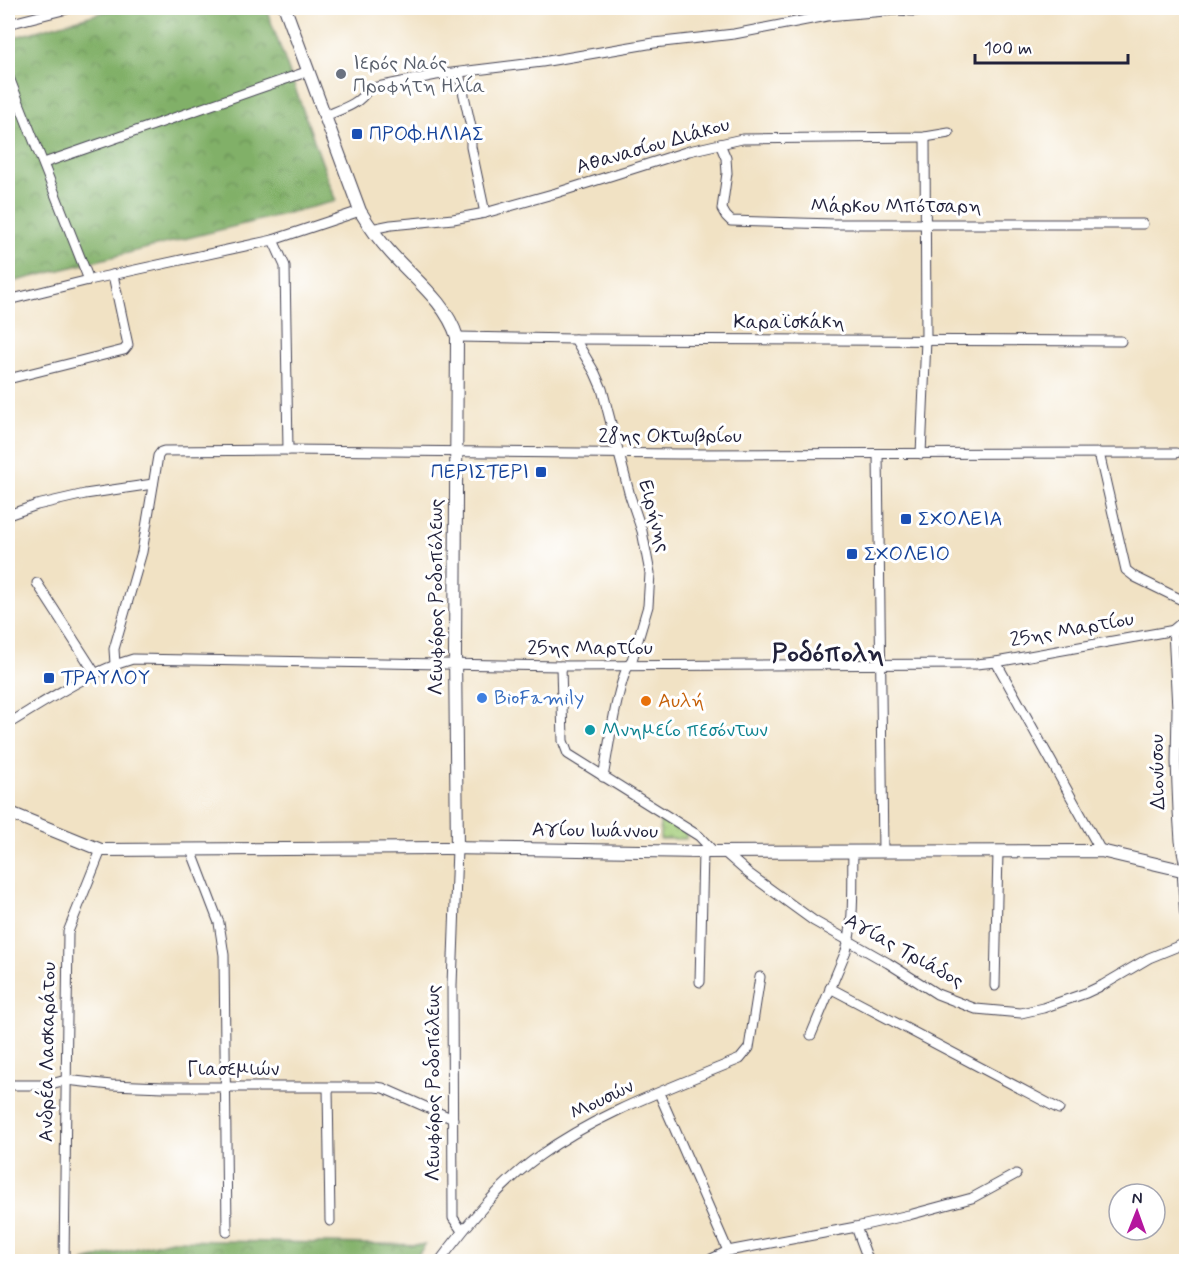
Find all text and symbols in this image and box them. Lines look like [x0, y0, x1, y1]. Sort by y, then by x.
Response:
scale bar [975, 27, 1128, 65]
text: 100 m [984, 37, 1032, 61]
place label: Ιερός Ναός Προφήτη Ηλία [353, 50, 485, 100]
marker: Ιερός Ναός Προφήτη Ηλία [334, 67, 348, 81]
street label: Αθανασίου Διάκου [573, 111, 733, 181]
place label: ΠΡΟΦ.ΗΛΙΑΣ [369, 121, 484, 148]
marker: ΠΡΟΦ.ΗΛΙΑΣ [350, 127, 364, 141]
street label: Μάρκου Μπότσαρη [811, 193, 981, 220]
street label: Καραϊσκάκη [734, 309, 844, 336]
street label: 28ης Οκτωβρίου [598, 423, 742, 450]
place label: ΠΕΡΙΣΤΕΡΙ [431, 459, 529, 486]
marker: ΠΕΡΙΣΤΕΡΙ [534, 465, 548, 479]
street label: Ειρήνης [631, 477, 677, 555]
street label: Λεωφόρος Ροδοπόλεως [423, 498, 450, 695]
place label: ΣΧΟΛΕΙΑ [918, 506, 1003, 533]
marker: ΣΧΟΛΕΙΑ [899, 512, 913, 526]
place label: ΣΧΟΛΕΙΟ [864, 541, 950, 568]
marker: ΣΧΟΛΕΙΟ [845, 547, 859, 561]
street label: 25ης Μαρτίου [1008, 606, 1136, 654]
street label: 25ης Μαρτίου [527, 635, 653, 662]
district label: Ροδόπολη [772, 637, 884, 671]
place label: ΤΡΑΥΛΟΥ [61, 665, 150, 692]
marker: ΤΡΑΥΛΟΥ [42, 671, 56, 685]
place label: BioFamily [494, 685, 584, 712]
place label: Αυλή [658, 688, 704, 715]
marker: BioFamily [475, 691, 489, 705]
marker: Αυλή [639, 694, 653, 708]
place label: Μνημείο πεσόντων [602, 717, 768, 744]
marker: Μνημείο πεσόντων [583, 723, 597, 737]
street label: Διονύσου [1144, 734, 1172, 810]
street label: Αγίου Ιωάννου [532, 816, 658, 846]
street label: Αγίας Τριάδος [840, 907, 969, 995]
street label: Ανδρέα Λασκαράτου [33, 962, 63, 1142]
street label: Λεωφόρος Ροδοπόλεως [420, 984, 447, 1181]
street label: Γιασεμιών [187, 1056, 279, 1083]
street label: Μουσών [566, 1073, 638, 1127]
north arrow [1107, 1182, 1167, 1242]
text: N [1132, 1188, 1143, 1209]

